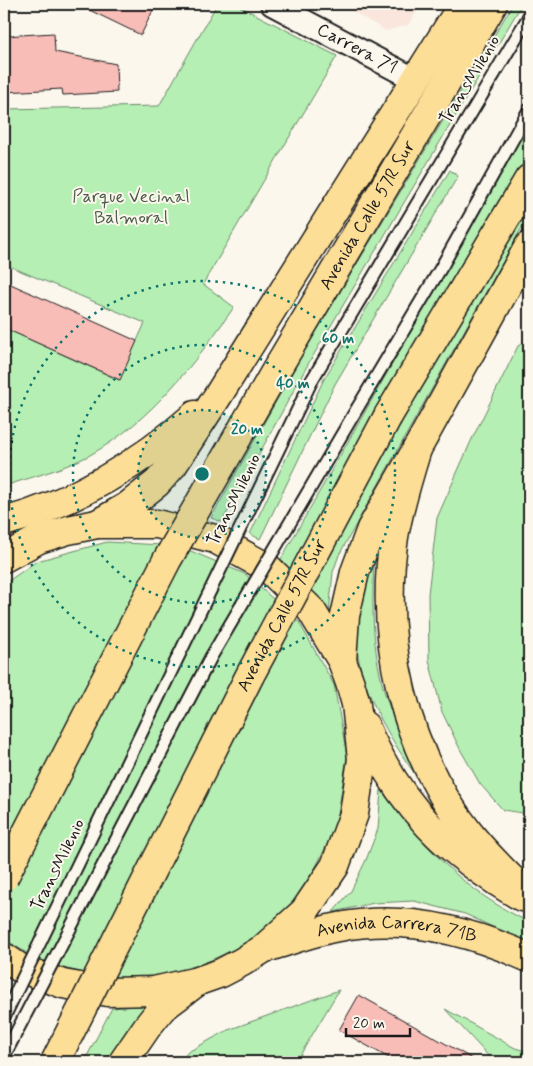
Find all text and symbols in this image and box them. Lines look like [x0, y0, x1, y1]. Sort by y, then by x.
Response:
street label: Carrera 71 [313, 18, 401, 80]
street label: TransMilenio [434, 31, 506, 129]
street label: Avenida Calle 57R Sur [314, 136, 422, 294]
park label: Parque Vecinal Balmoral [72, 185, 190, 230]
text: 60 m [322, 329, 354, 349]
text: 40 m [276, 374, 310, 394]
text: 20 m [231, 420, 263, 440]
street label: TransMilenio [201, 450, 267, 550]
centre of rings [193, 465, 211, 483]
street label: Avenida Calle 57R Sur [232, 534, 333, 696]
street label: TransMilenio [25, 815, 91, 915]
street label: Avenida Carrera 71B [314, 910, 480, 949]
scale bar [346, 1006, 409, 1038]
text: 20 m [353, 1014, 385, 1034]

